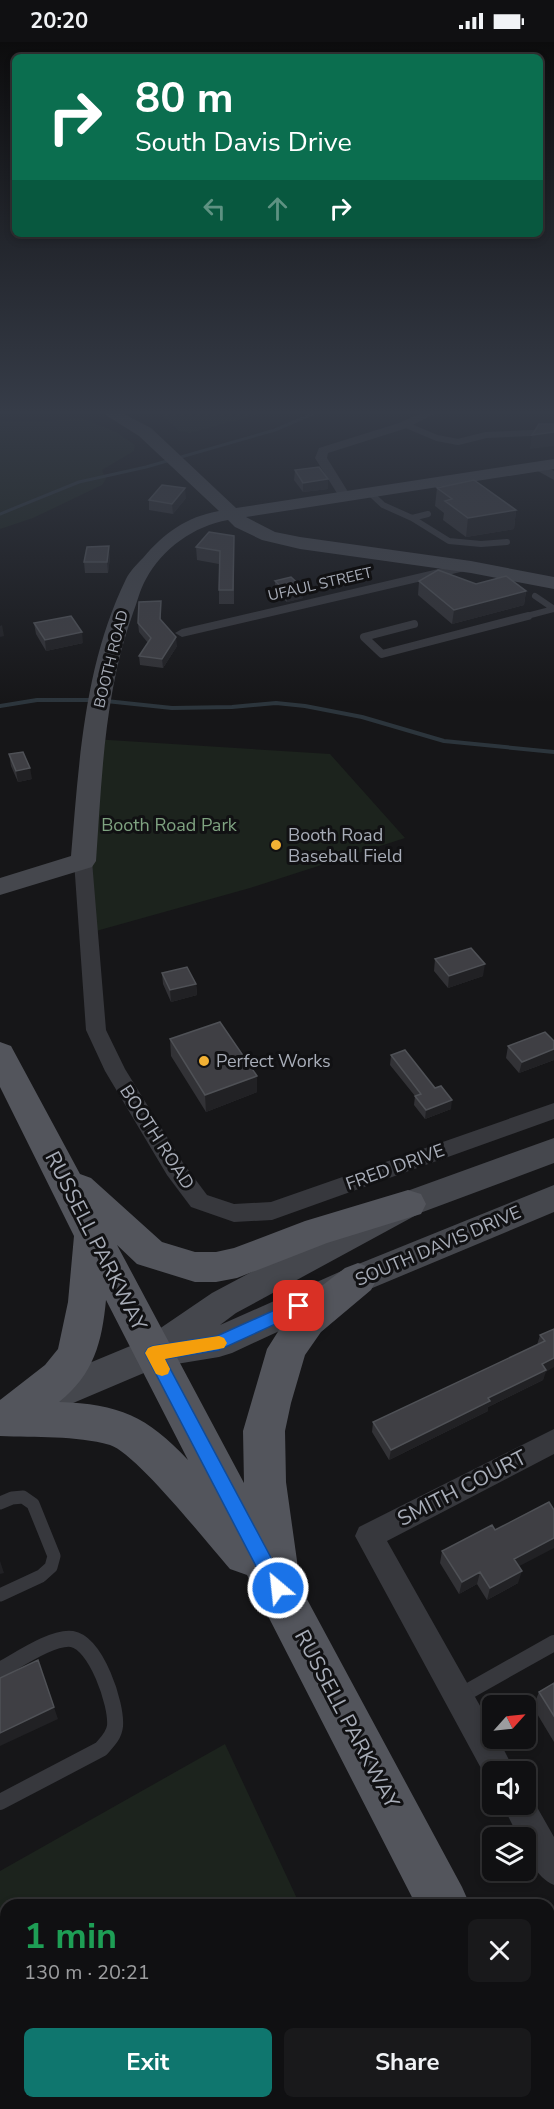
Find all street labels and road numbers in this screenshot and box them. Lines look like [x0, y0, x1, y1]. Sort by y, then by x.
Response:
street label: UFAUL STREET [266, 562, 374, 606]
street label: BOOTH ROAD [89, 608, 133, 710]
street label: BOOTH ROAD [114, 1080, 200, 1194]
street label: FRED DRIVE [342, 1138, 448, 1196]
street label: RUSSELL PARKWAY [39, 1146, 154, 1336]
street label: SOUTH DAVIS DRIVE [351, 1200, 525, 1292]
street label: SMITH COURT [393, 1443, 532, 1533]
street label: RUSSELL PARKWAY [288, 1625, 406, 1813]

